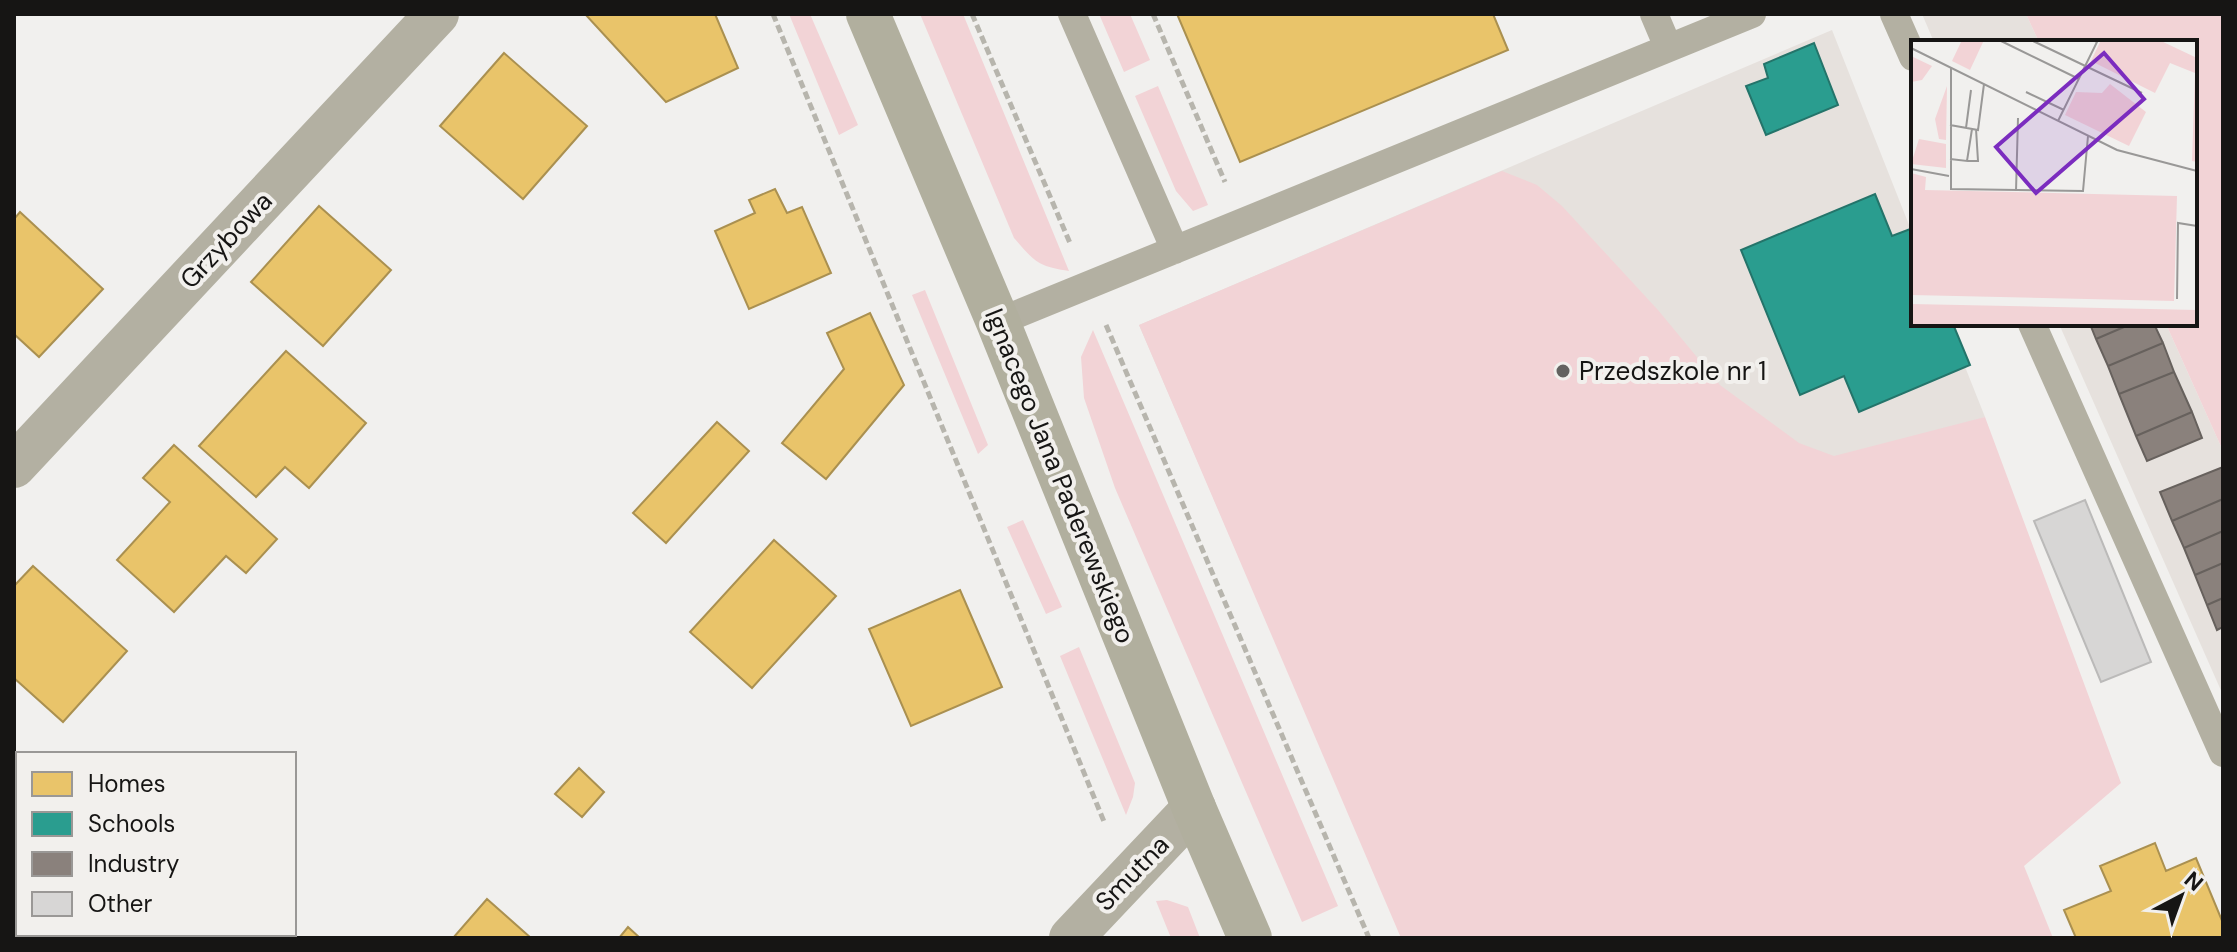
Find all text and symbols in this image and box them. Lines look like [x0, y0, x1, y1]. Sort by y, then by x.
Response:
inset map [1911, 40, 2197, 326]
street label: Grzybowa [173, 184, 279, 296]
street label: Ignacego Jana Paderewskiego [977, 304, 1143, 648]
place label: Przedszkole nr 1 [1579, 354, 1766, 388]
marker: Przedszkole nr 1 [1554, 362, 1572, 380]
legend [16, 752, 296, 936]
text: Homes [88, 768, 166, 799]
text: Schools [88, 808, 175, 839]
street label: Smutna [1088, 828, 1176, 918]
text: Industry [88, 848, 179, 879]
north arrow [2141, 856, 2221, 936]
text: N [2178, 865, 2209, 897]
text: Other [88, 888, 152, 919]

